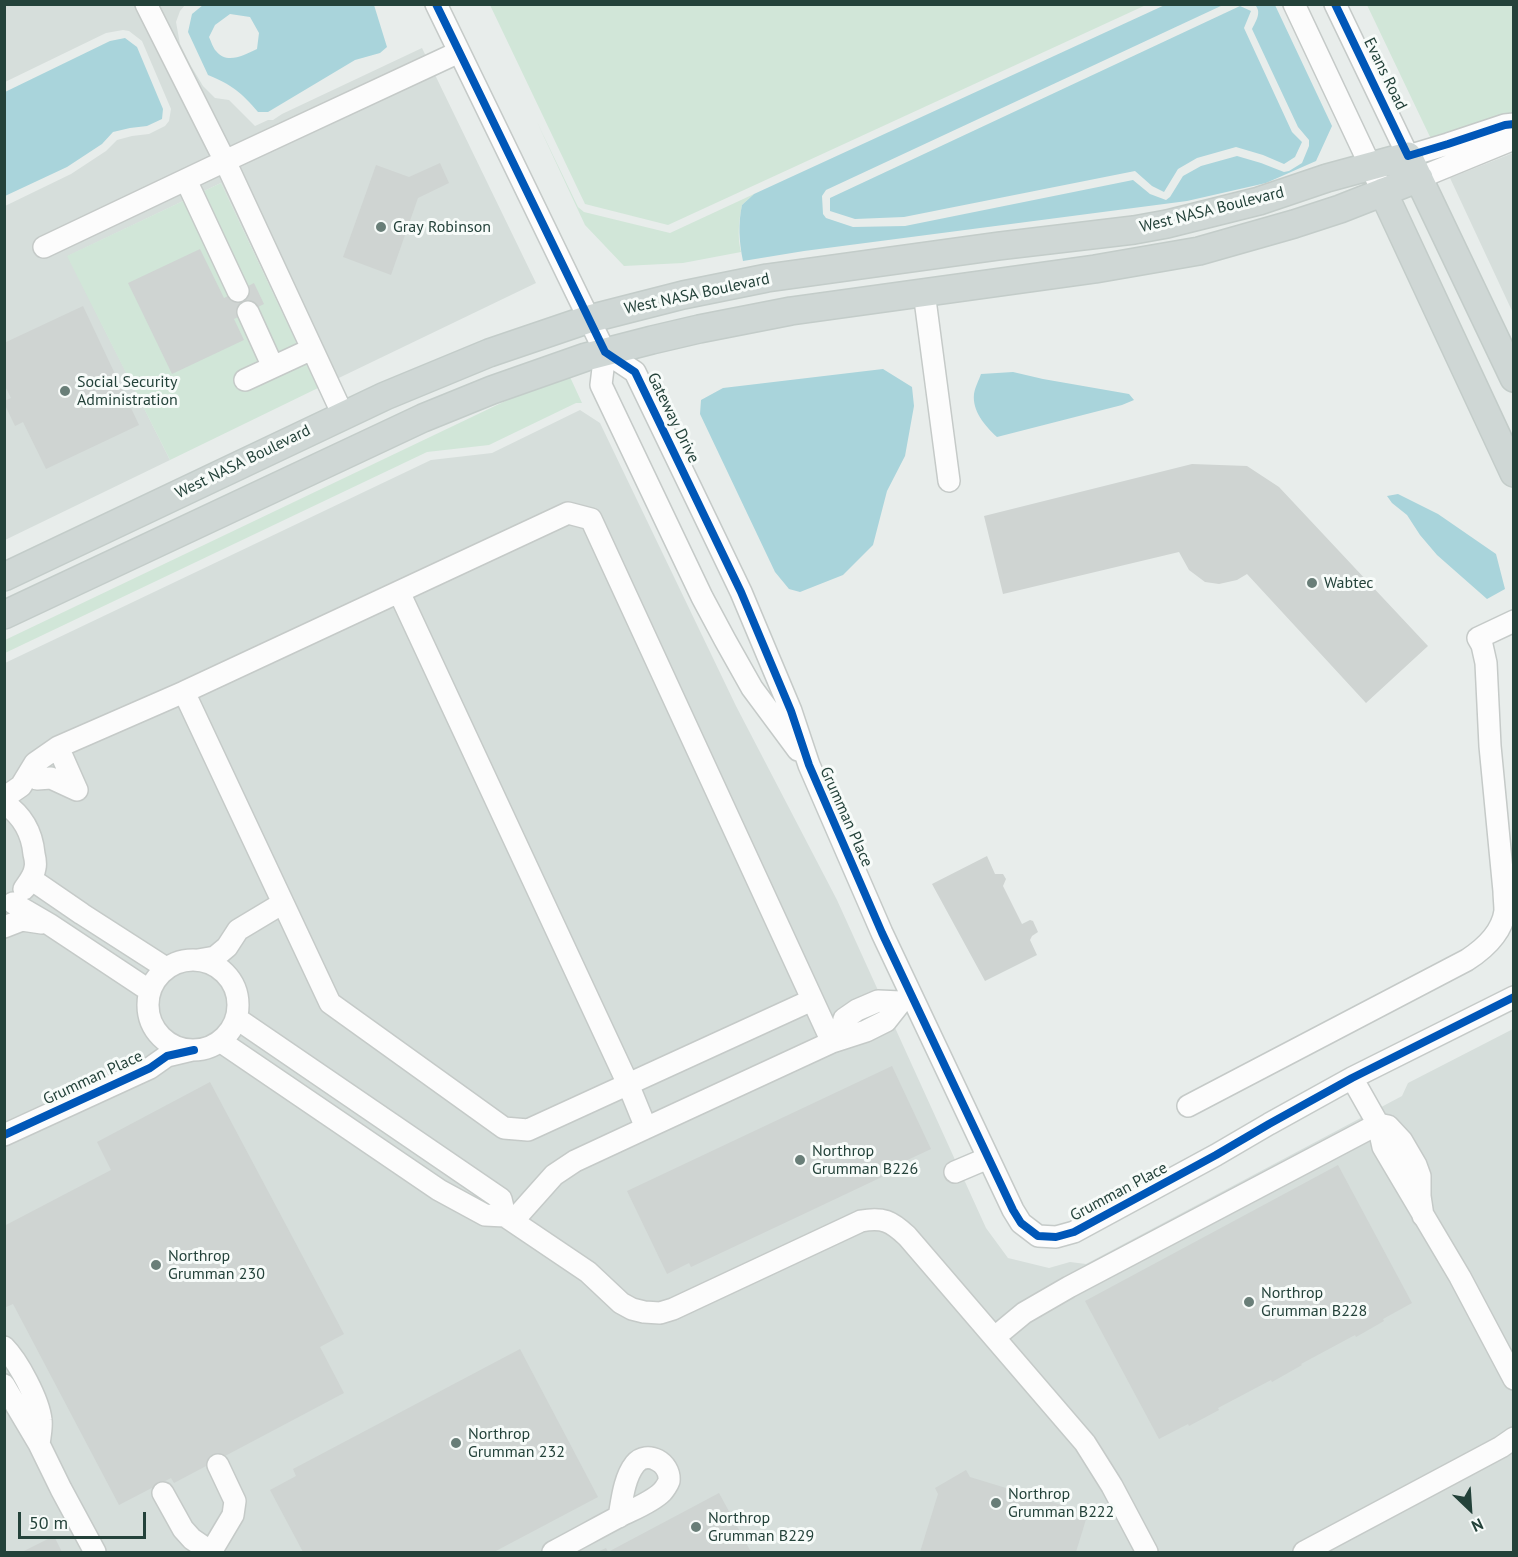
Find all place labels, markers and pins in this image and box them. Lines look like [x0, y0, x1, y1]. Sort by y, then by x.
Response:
place label: Gray Robinson [393, 217, 491, 237]
marker: Gray Robinson [374, 220, 388, 234]
place label: Social Security Administration [77, 372, 178, 410]
marker: Social Security Administration [58, 384, 72, 398]
place label: Wabtec [1324, 573, 1374, 593]
marker: Wabtec [1305, 576, 1319, 590]
place label: Northrop Grumman B226 [812, 1141, 918, 1179]
marker: Northrop Grumman B226 [793, 1153, 807, 1167]
place label: Northrop Grumman 230 [168, 1246, 265, 1284]
marker: Northrop Grumman 230 [149, 1258, 163, 1272]
place label: Northrop Grumman B228 [1261, 1283, 1367, 1321]
marker: Northrop Grumman B228 [1242, 1295, 1256, 1309]
place label: Northrop Grumman 232 [468, 1424, 565, 1462]
marker: Northrop Grumman 232 [449, 1436, 463, 1450]
place label: Northrop Grumman B222 [1008, 1484, 1114, 1522]
marker: Northrop Grumman B222 [989, 1496, 1003, 1510]
place label: Northrop Grumman B229 [708, 1508, 814, 1546]
marker: Northrop Grumman B229 [689, 1520, 703, 1534]

